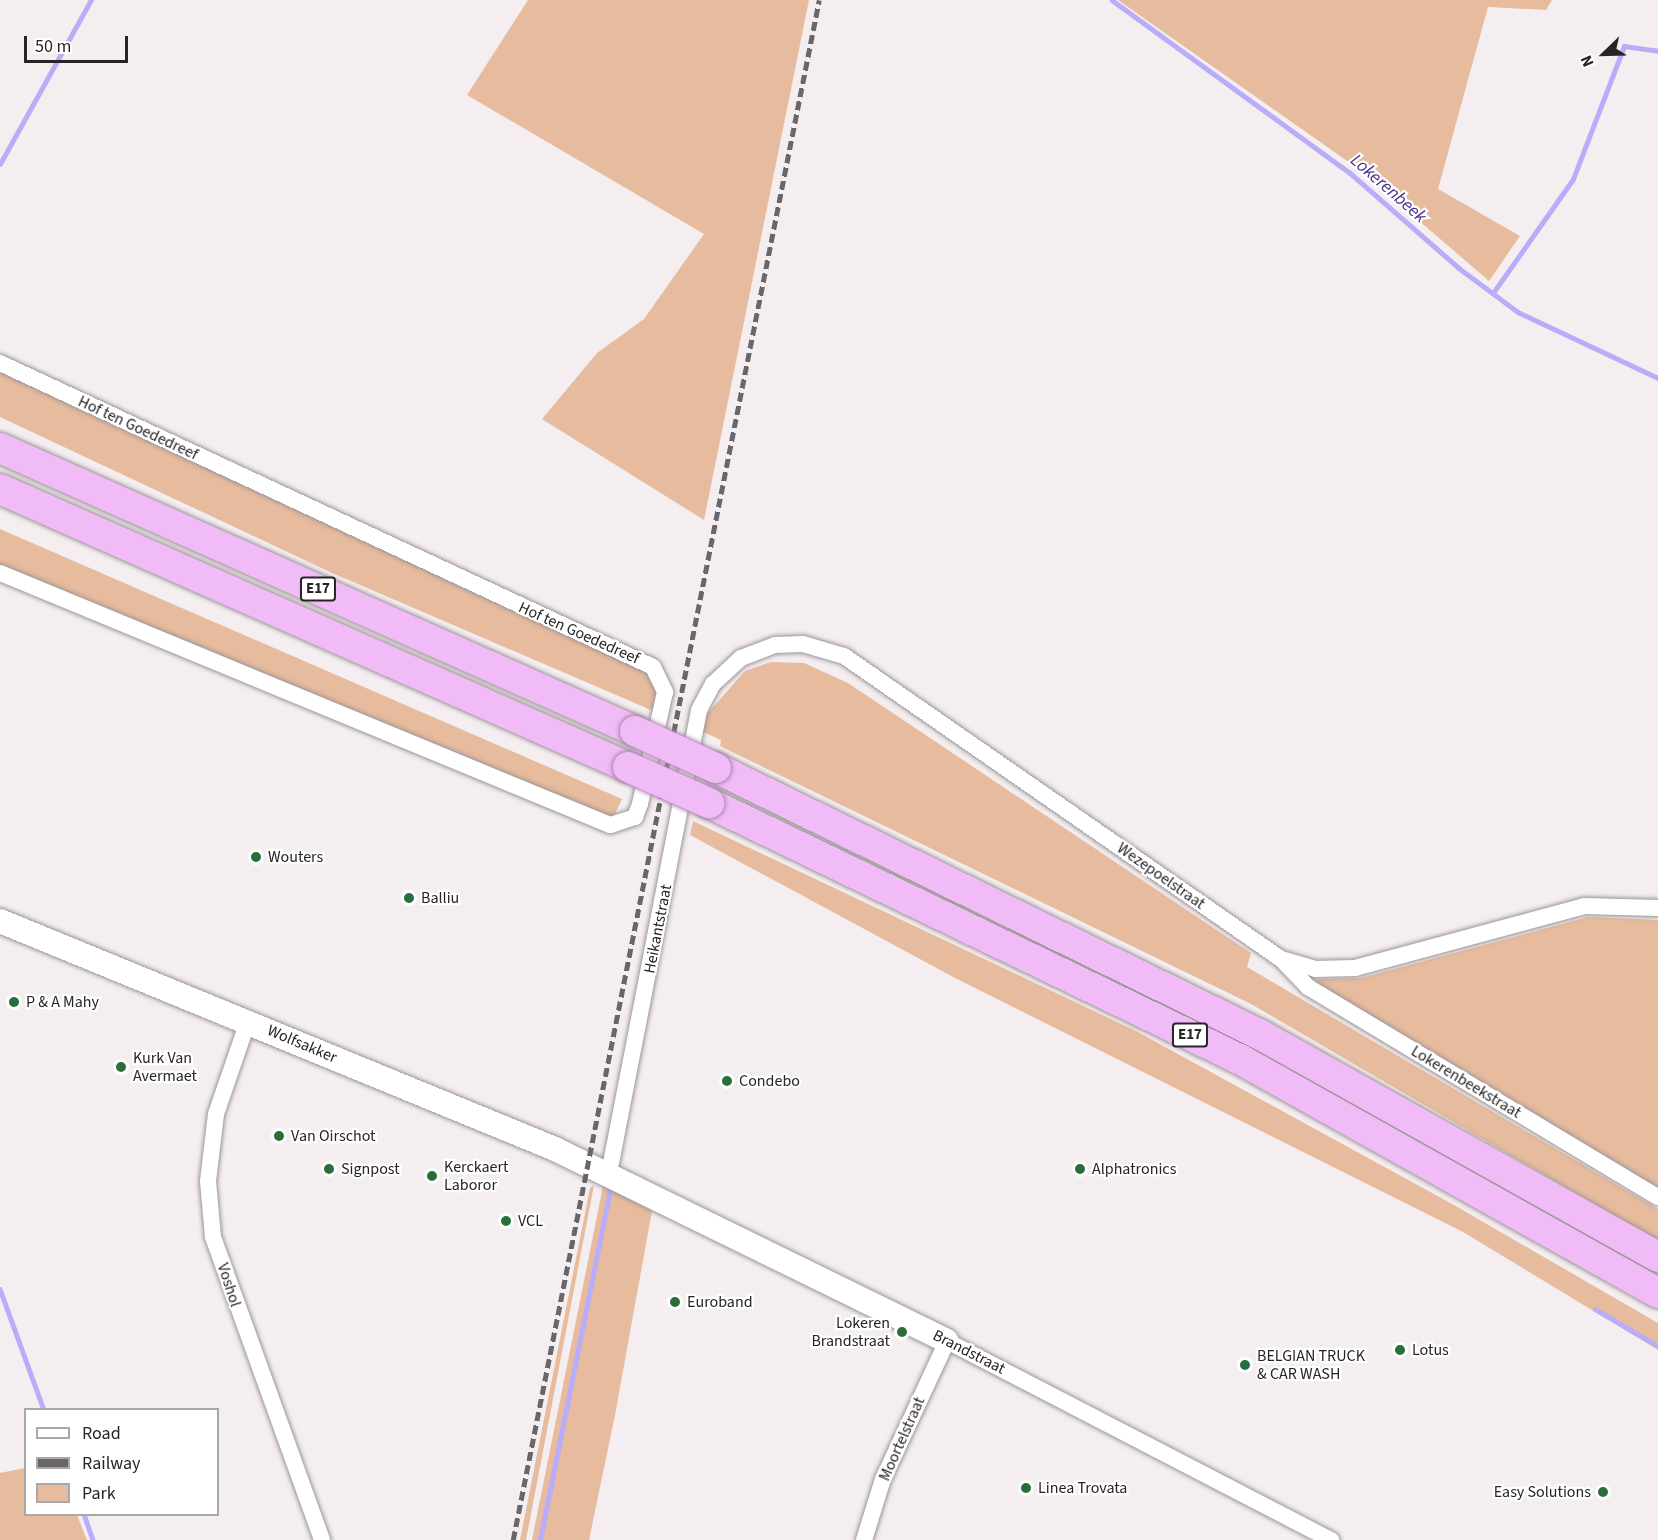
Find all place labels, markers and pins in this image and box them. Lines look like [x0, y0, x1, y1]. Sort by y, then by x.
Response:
place label: Wouters [268, 847, 323, 867]
marker: Wouters [249, 850, 263, 864]
place label: Balliu [421, 888, 459, 908]
marker: Balliu [402, 891, 416, 905]
place label: P & A Mahy [26, 992, 99, 1012]
marker: P & A Mahy [7, 995, 21, 1009]
place label: Kurk Van Avermaet [133, 1048, 197, 1086]
marker: Kurk Van Avermaet [114, 1060, 128, 1074]
place label: Condebo [739, 1071, 800, 1091]
marker: Condebo [720, 1074, 734, 1088]
place label: Van Oirschot [291, 1126, 375, 1146]
marker: Van Oirschot [272, 1129, 286, 1143]
place label: Kerckaert Laboror [444, 1157, 508, 1195]
place label: Signpost [341, 1159, 400, 1179]
place label: Alphatronics [1092, 1159, 1176, 1179]
marker: Signpost [322, 1162, 336, 1176]
marker: Alphatronics [1073, 1162, 1087, 1176]
marker: Kerckaert Laboror [425, 1169, 439, 1183]
place label: VCL [518, 1211, 543, 1231]
marker: VCL [499, 1214, 513, 1228]
place label: Euroband [687, 1292, 753, 1312]
marker: Euroband [668, 1295, 682, 1309]
place label: Lokeren Brandstraat [811, 1313, 890, 1351]
marker: Lokeren Brandstraat [895, 1325, 909, 1339]
place label: Lotus [1412, 1340, 1449, 1360]
marker: Lotus [1393, 1343, 1407, 1357]
place label: BELGIAN TRUCK & CAR WASH [1257, 1346, 1365, 1384]
marker: BELGIAN TRUCK & CAR WASH [1238, 1358, 1252, 1372]
place label: Linea Trovata [1038, 1478, 1127, 1498]
marker: Linea Trovata [1019, 1481, 1033, 1495]
place label: Easy Solutions [1494, 1482, 1591, 1502]
marker: Easy Solutions [1596, 1485, 1610, 1499]

